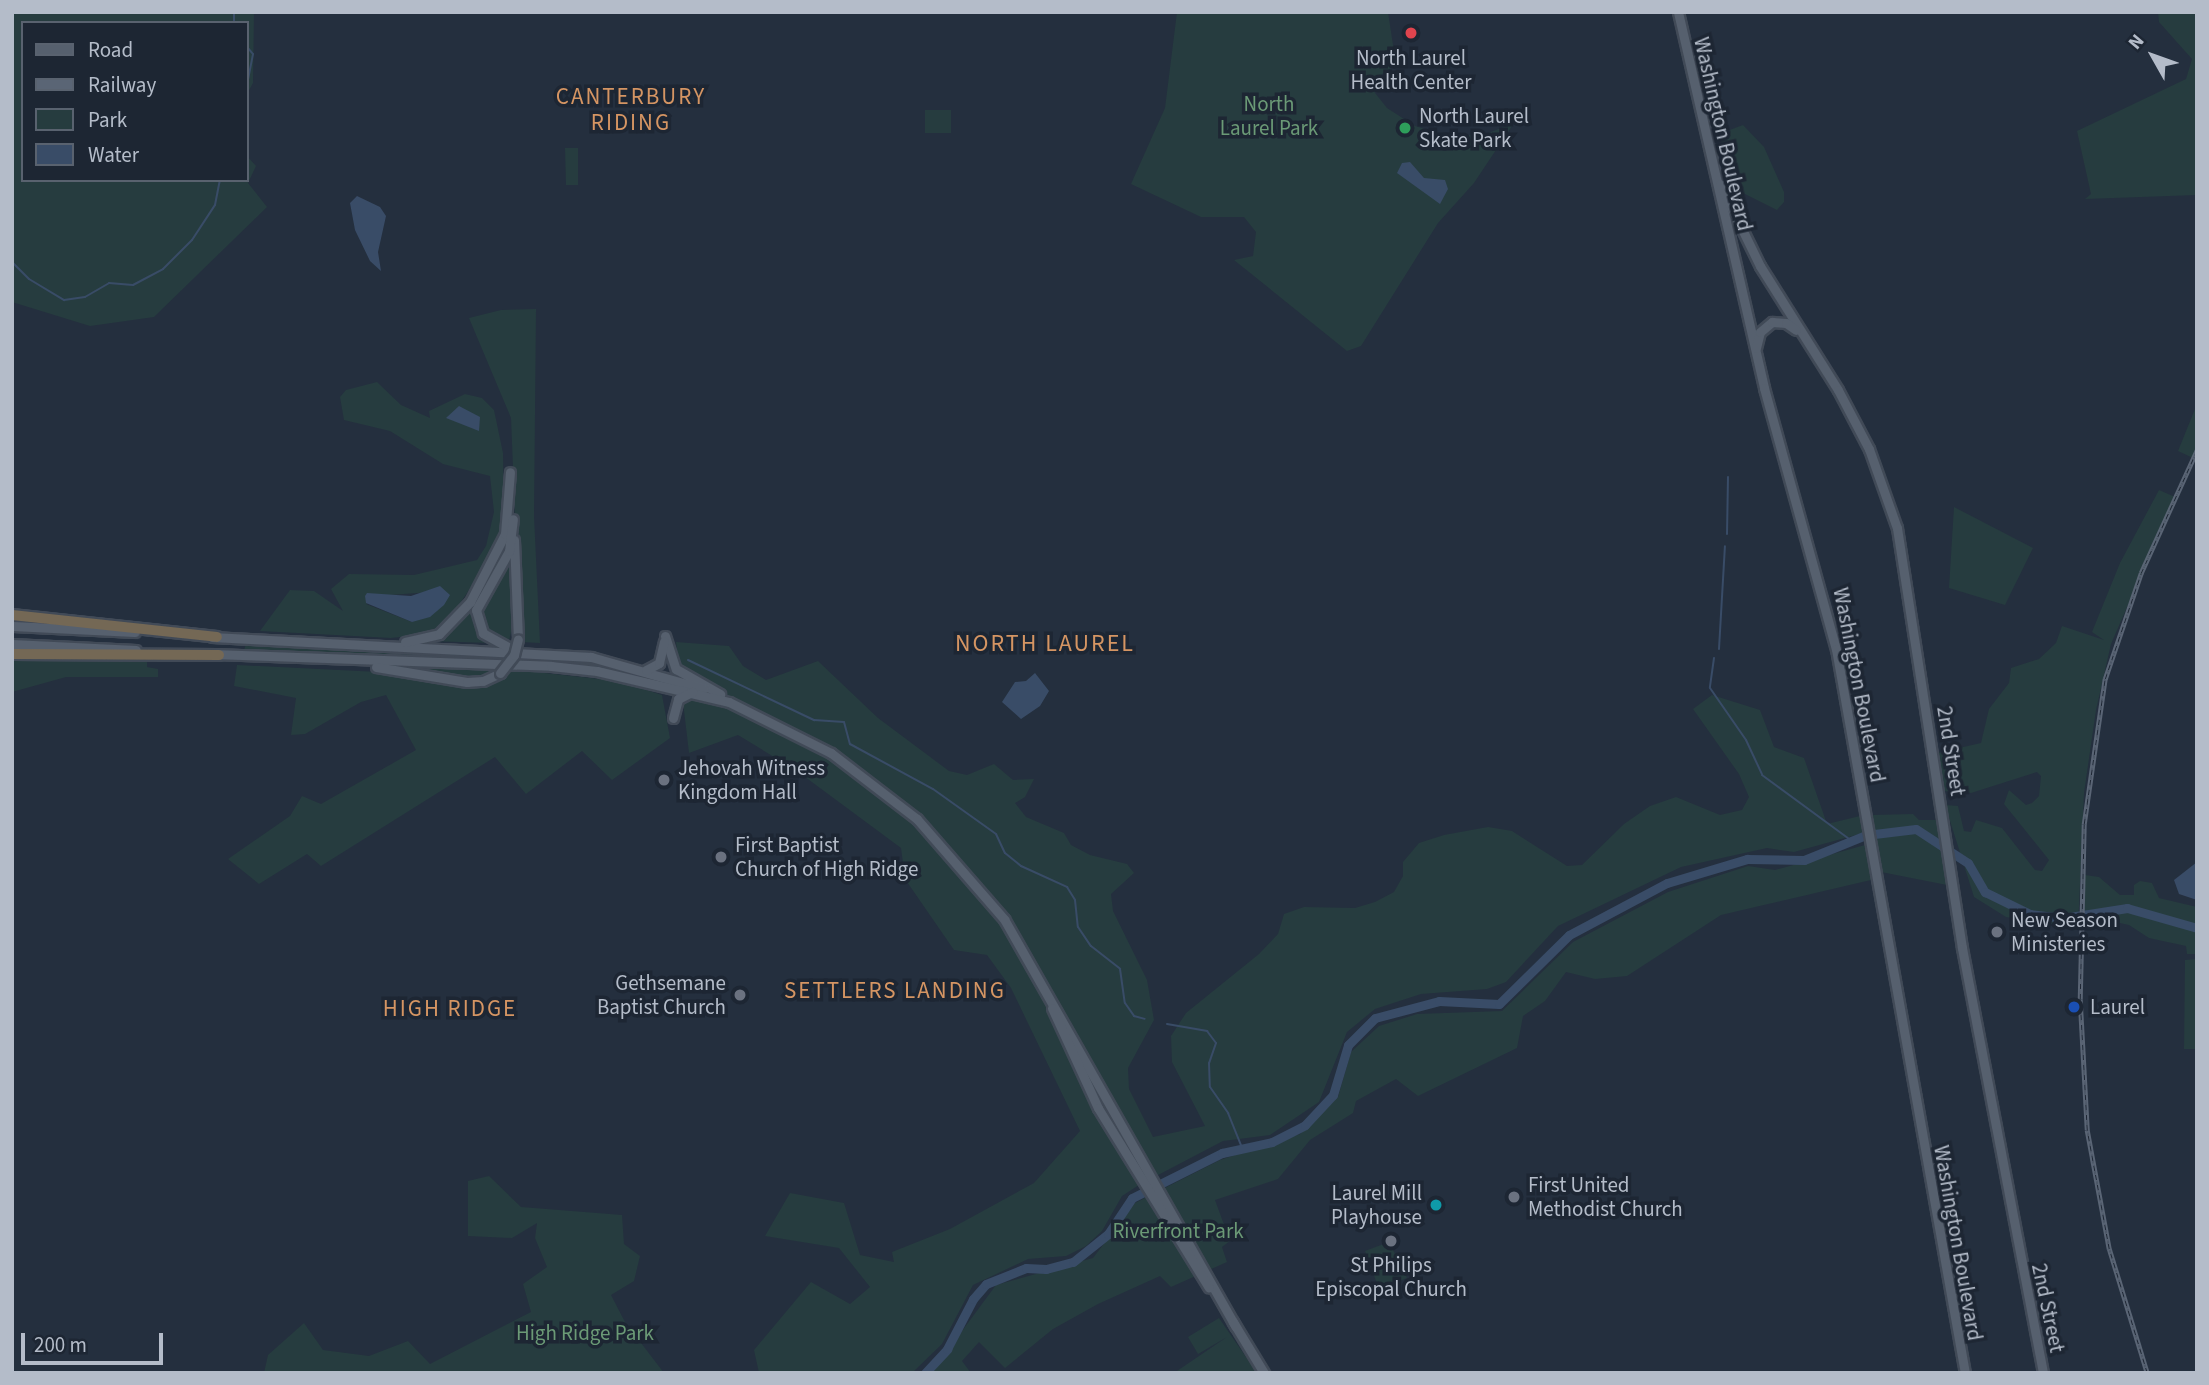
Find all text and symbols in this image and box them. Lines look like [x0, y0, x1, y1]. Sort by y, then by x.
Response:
legend [21, 21, 248, 182]
north arrow [2118, 21, 2188, 91]
marker: North Laurel Health Center [1401, 23, 1421, 43]
text: N [2122, 29, 2151, 56]
text: Road [88, 35, 133, 65]
street label: Washington Boulevard [1688, 35, 1758, 233]
place label: North Laurel Health Center [1351, 45, 1471, 95]
text: Railway [88, 70, 156, 100]
district label: CANTERBURY RIDING [557, 83, 705, 137]
park label: North Laurel Park [1220, 91, 1318, 141]
place label: North Laurel Skate Park [1419, 103, 1529, 153]
text: Park [88, 105, 127, 135]
marker: North Laurel Skate Park [1397, 120, 1413, 136]
text: Water [88, 140, 139, 170]
street label: Washington Boulevard [1828, 586, 1890, 784]
district label: NORTH LAUREL [957, 630, 1133, 658]
street label: 2nd Street [1931, 704, 1971, 798]
place label: Jehovah Witness Kingdom Hall [678, 755, 825, 805]
marker: Jehovah Witness Kingdom Hall [656, 772, 672, 788]
place label: First Baptist Church of High Ridge [735, 832, 918, 882]
marker: First Baptist Church of High Ridge [713, 849, 729, 865]
place label: New Season Ministeries [2011, 907, 2118, 957]
marker: New Season Ministeries [1989, 924, 2005, 940]
place label: Gethsemane Baptist Church [597, 970, 726, 1020]
district label: SETTLERS LANDING [786, 977, 1004, 1005]
marker: Gethsemane Baptist Church [732, 987, 748, 1003]
place label: Laurel [2090, 994, 2145, 1020]
district label: HIGH RIDGE [384, 995, 516, 1023]
marker: Laurel [2064, 997, 2084, 1017]
street label: Washington Boulevard [1928, 1143, 1988, 1343]
place label: First United Methodist Church [1528, 1172, 1683, 1222]
place label: Laurel Mill Playhouse [1331, 1180, 1422, 1230]
marker: First United Methodist Church [1506, 1189, 1522, 1205]
marker: Laurel Mill Playhouse [1428, 1197, 1444, 1213]
park label: Riverfront Park [1112, 1218, 1244, 1244]
marker: St Philips Episcopal Church [1383, 1233, 1399, 1249]
place label: St Philips Episcopal Church [1315, 1252, 1467, 1302]
street label: 2nd Street [2026, 1261, 2070, 1355]
scale bar [24, 1318, 166, 1362]
park label: High Ridge Park [516, 1320, 654, 1346]
text: 200 m [34, 1330, 87, 1360]

